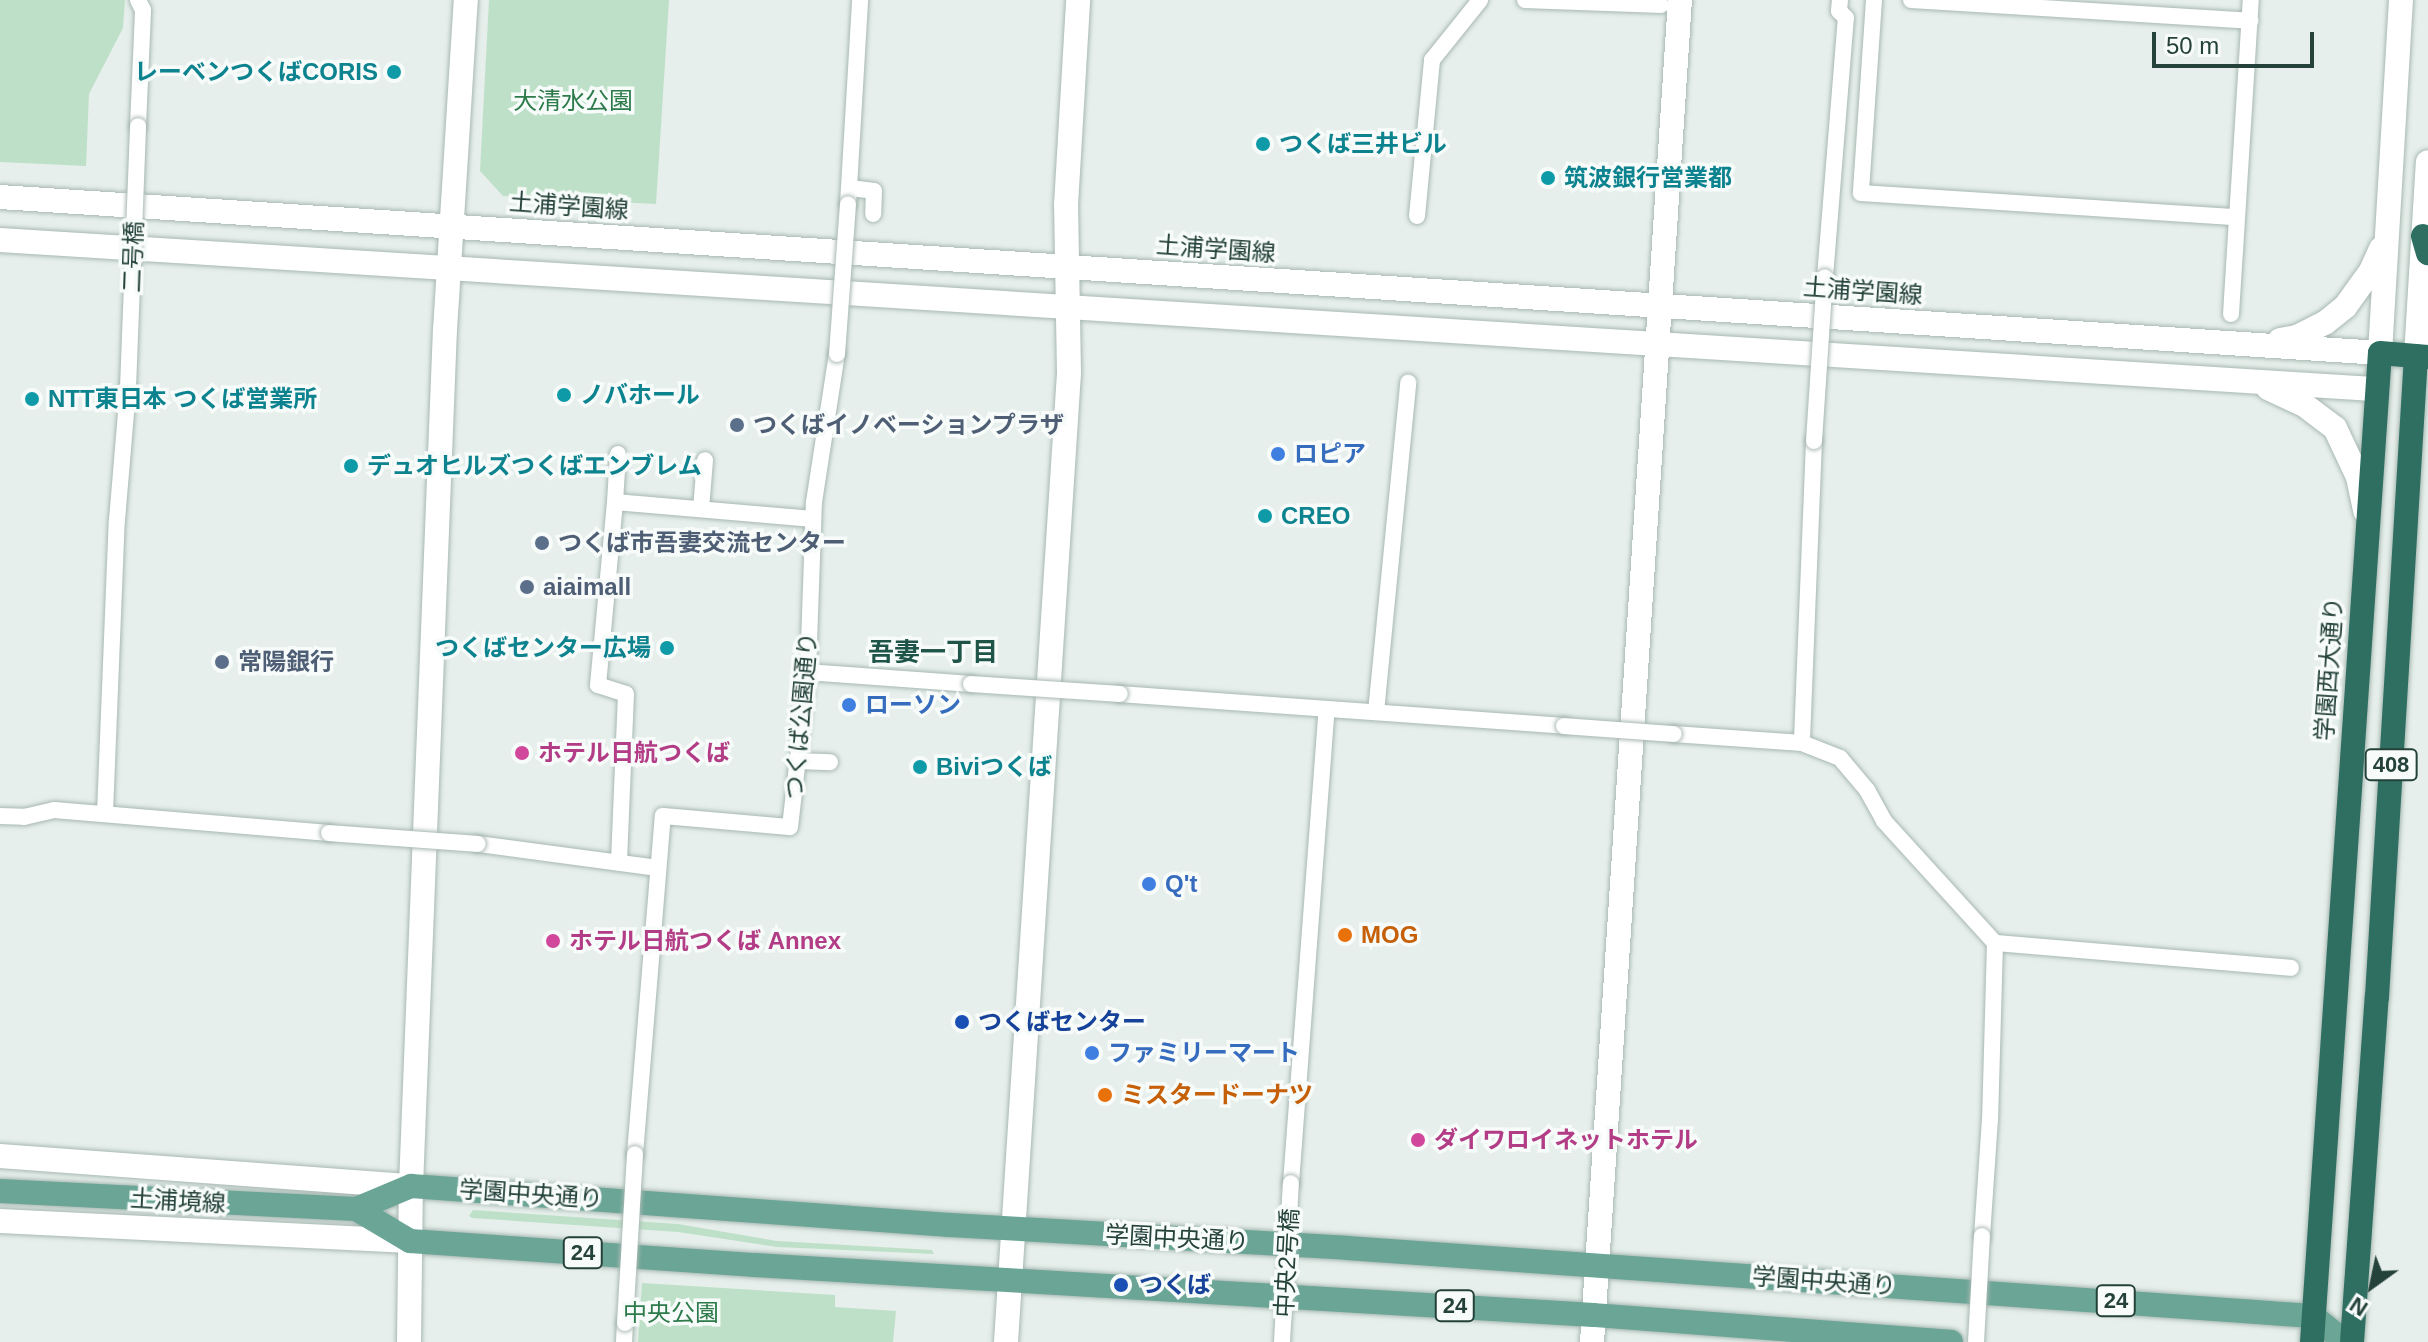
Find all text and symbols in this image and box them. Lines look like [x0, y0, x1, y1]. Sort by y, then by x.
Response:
scale bar [2156, 16, 2318, 66]
text: 50 m [2166, 32, 2219, 59]
place label: レーベンつくばCORIS [134, 58, 378, 86]
marker: レーベンつくばCORIS [385, 63, 403, 81]
park label: 大清水公園 [513, 87, 633, 115]
place label: つくば三井ビル [1279, 130, 1447, 158]
marker: つくば三井ビル [1254, 135, 1272, 153]
place label: 筑波銀行営業都 [1564, 164, 1732, 192]
marker: 筑波銀行営業都 [1539, 169, 1557, 187]
street label: 土浦学園線 [508, 187, 630, 225]
street label: 二号橋 [117, 221, 149, 293]
street label: 土浦学園線 [1155, 230, 1277, 268]
street label: 土浦学園線 [1802, 272, 1924, 310]
place label: ノバホール [580, 381, 700, 409]
place label: NTT東日本 つくば営業所 [48, 385, 317, 413]
marker: ノバホール [555, 386, 573, 404]
marker: NTT東日本 つくば営業所 [23, 390, 41, 408]
place label: つくばイノベーションプラザ [753, 411, 1065, 439]
marker: つくばイノベーションプラザ [728, 416, 746, 434]
place label: ロピア [1294, 440, 1366, 468]
marker: ロピア [1269, 445, 1287, 463]
place label: デュオヒルズつくばエンブレム [367, 452, 703, 480]
marker: デュオヒルズつくばエンブレム [342, 457, 360, 475]
place label: CREO [1281, 502, 1350, 530]
marker: CREO [1256, 507, 1274, 525]
place label: つくば市吾妻交流センター [558, 529, 846, 557]
marker: つくば市吾妻交流センター [533, 534, 551, 552]
place label: aiaimall [543, 573, 631, 601]
marker: aiaimall [518, 578, 536, 596]
street label: 学園西大通り [2310, 596, 2348, 742]
street label: つくば公園通り [779, 631, 823, 801]
place label: つくばセンター広場 [435, 634, 651, 662]
district label: 吾妻一丁目 [868, 637, 998, 669]
marker: つくばセンター広場 [658, 639, 676, 657]
place label: 常陽銀行 [238, 648, 334, 676]
marker: 常陽銀行 [213, 653, 231, 671]
place label: ローソン [865, 691, 961, 719]
marker: ローソン [840, 696, 858, 714]
place label: ホテル日航つくば [538, 739, 730, 767]
marker: ホテル日航つくば [513, 744, 531, 762]
road number: 408 [2363, 747, 2419, 783]
place label: Biviつくば [936, 753, 1052, 781]
marker: Biviつくば [911, 758, 929, 776]
place label: Q't [1165, 870, 1197, 898]
marker: Q't [1140, 875, 1158, 893]
place label: MOG [1361, 921, 1418, 949]
marker: MOG [1336, 926, 1354, 944]
place label: ホテル日航つくば Annex [569, 927, 841, 955]
marker: ホテル日航つくば Annex [544, 932, 562, 950]
place label: つくばセンター [978, 1008, 1146, 1036]
marker: つくばセンター [953, 1013, 971, 1031]
place label: ファミリーマート [1108, 1039, 1300, 1067]
marker: ファミリーマート [1083, 1044, 1101, 1062]
place label: ミスタードーナツ [1121, 1081, 1313, 1109]
marker: ミスタードーナツ [1096, 1086, 1114, 1104]
place label: ダイワロイネットホテル [1434, 1126, 1698, 1154]
marker: ダイワロイネットホテル [1409, 1131, 1427, 1149]
street label: 学園中央通り [458, 1175, 604, 1213]
street label: 土浦境線 [129, 1184, 227, 1218]
street label: 中央2号橋 [1270, 1208, 1304, 1318]
street label: 学園中央通り [1104, 1220, 1250, 1256]
road number: 24 [561, 1235, 605, 1271]
north arrow [2332, 1246, 2412, 1326]
street label: 学園中央通り [1751, 1262, 1897, 1300]
place label: つくば [1139, 1271, 1211, 1299]
marker: つくば [1110, 1274, 1132, 1296]
road number: 24 [2094, 1283, 2138, 1319]
road number: 24 [1433, 1288, 1477, 1324]
text: N [2345, 1292, 2372, 1321]
park label: 中央公園 [623, 1299, 719, 1327]

